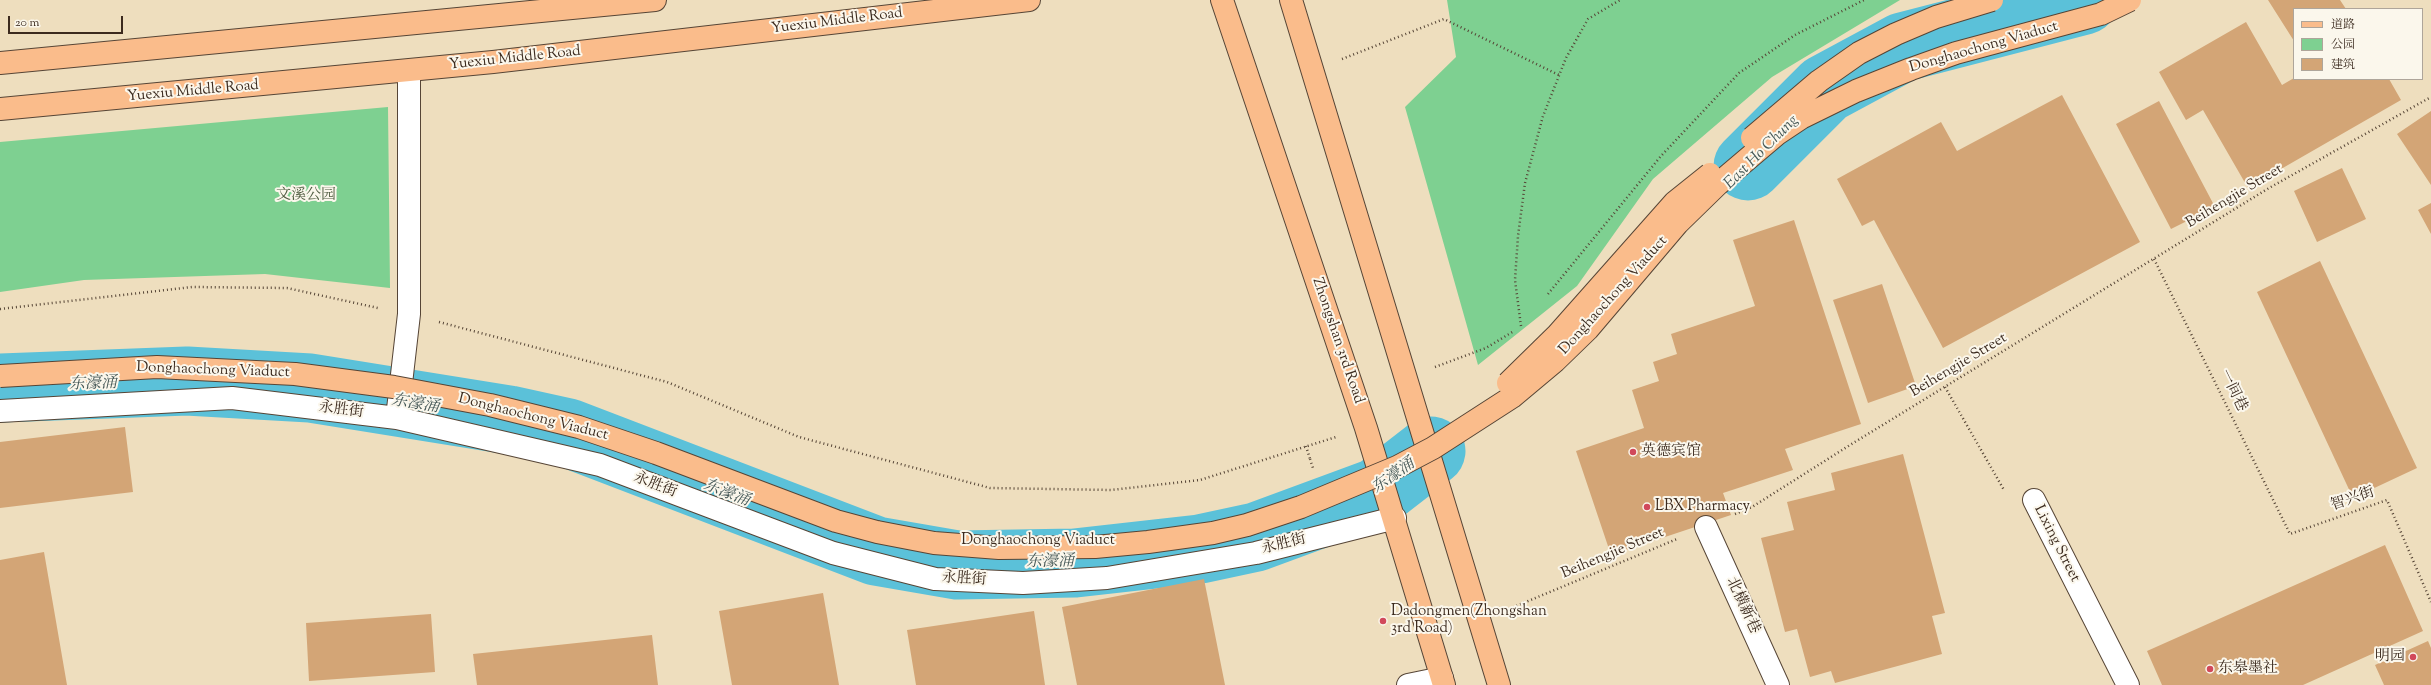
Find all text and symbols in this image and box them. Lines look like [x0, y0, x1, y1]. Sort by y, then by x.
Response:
street label: Yuexiu Middle Road [770, 5, 904, 39]
scale bar [10, 8, 125, 34]
legend [2293, 8, 2423, 80]
text: 20 m [15, 14, 39, 32]
text: 道路 [2331, 16, 2355, 34]
street label: Donghaochong Viaduct [1908, 18, 2060, 78]
text: 公园 [2331, 36, 2355, 54]
street label: Yuexiu Middle Road [448, 43, 582, 75]
text: 建筑 [2331, 56, 2355, 74]
street label: Yuexiu Middle Road [126, 77, 260, 107]
water label: East Ho Chung [1721, 112, 1803, 194]
street label: Beihengjie Street [2183, 161, 2287, 233]
park label: 文溪公园 [276, 187, 336, 205]
street label: Donghaochong Viaduct [1556, 233, 1672, 359]
street label: Zhongshan 3rd Road [1307, 276, 1367, 406]
street label: Beihengjie Street [1907, 330, 2011, 402]
street label: Donghaochong Viaduct [136, 359, 290, 383]
street label: 一间巷 [2214, 367, 2250, 415]
water label: 东濠涌 [69, 375, 117, 395]
street label: Donghaochong Viaduct [456, 391, 610, 445]
water label: 东濠涌 [390, 392, 440, 418]
street label: 永胜街 [318, 399, 364, 423]
place label: 英德宾馆 [1641, 443, 1701, 461]
marker: 英德宾馆 [1628, 447, 1638, 457]
water label: 东濠涌 [1369, 455, 1419, 499]
street label: 永胜街 [631, 470, 679, 502]
water label: 东濠涌 [700, 476, 752, 512]
street label: 智兴街 [2329, 484, 2377, 516]
place label: LBX Pharmacy [1655, 498, 1750, 516]
marker: LBX Pharmacy [1642, 502, 1652, 512]
street label: Lixing Street [2029, 503, 2083, 585]
street label: Beihengjie Street [1559, 524, 1667, 584]
street label: 永胜街 [1260, 531, 1308, 559]
street label: Donghaochong Viaduct [961, 532, 1115, 550]
water label: 东濠涌 [1026, 553, 1074, 573]
street label: 永胜街 [941, 570, 987, 590]
street label: 北横新巷 [1721, 575, 1763, 637]
place label: Dadongmen(Zhongshan 3rd Road) [1391, 603, 1547, 638]
marker: Dadongmen(Zhongshan 3rd Road) [1378, 616, 1388, 626]
place label: 明园 [2375, 648, 2405, 666]
marker: 明园 [2408, 652, 2418, 662]
place label: 东皋墨社 [2218, 660, 2278, 678]
marker: 东皋墨社 [2205, 664, 2215, 674]

